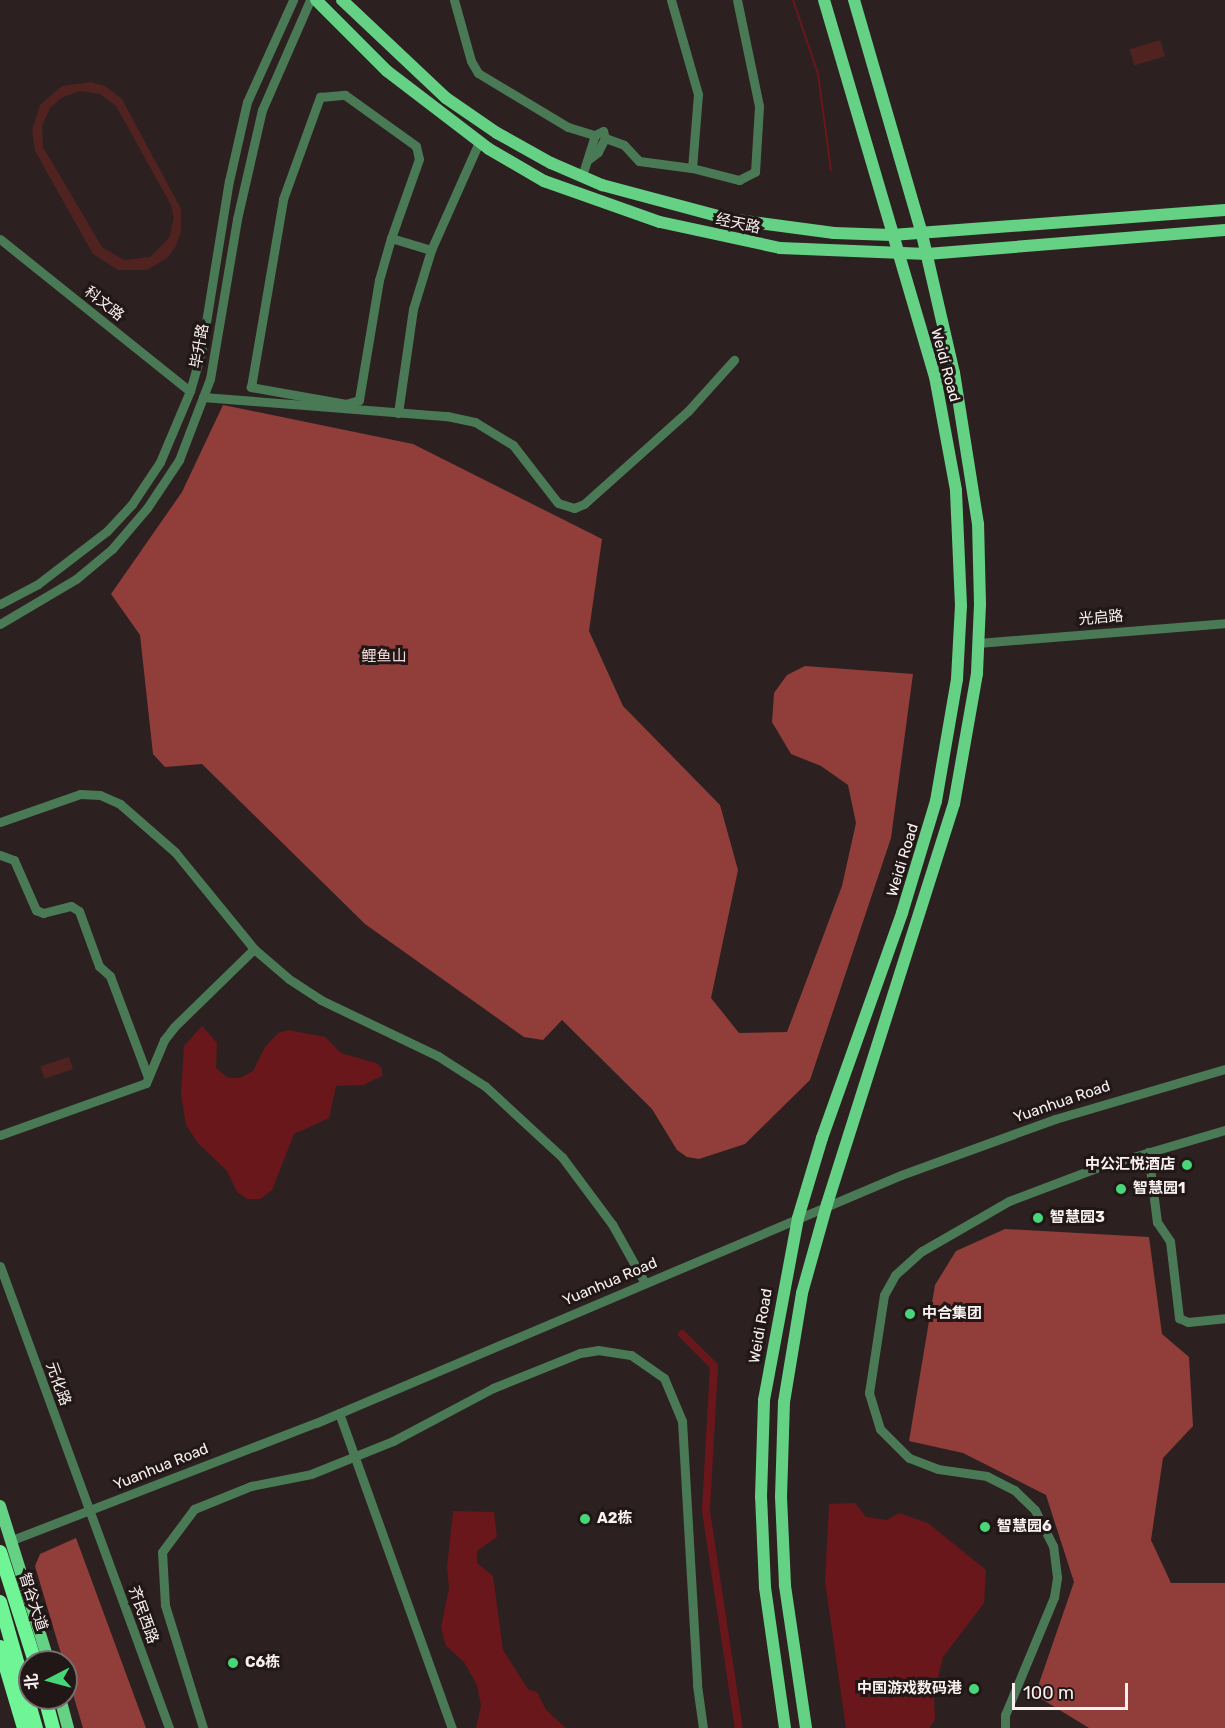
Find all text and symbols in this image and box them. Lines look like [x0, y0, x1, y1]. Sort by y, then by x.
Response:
street label: 经天路 [714, 211, 762, 237]
street label: 科文路 [81, 283, 127, 325]
street label: 毕升路 [187, 322, 213, 370]
street label: Weidi Road [927, 326, 963, 404]
street label: 光启路 [1078, 607, 1124, 629]
park label: 鲤鱼山 [362, 648, 406, 666]
street label: Weidi Road [883, 821, 923, 899]
street label: Yuanhua Road [1011, 1077, 1113, 1127]
place label: 中公汇悦酒店 [1085, 1156, 1175, 1174]
marker: 中公汇悦酒店 [1180, 1158, 1194, 1172]
place label: 智慧园1 [1133, 1180, 1185, 1198]
marker: 智慧园1 [1114, 1182, 1128, 1196]
place label: 智慧园3 [1050, 1209, 1105, 1227]
marker: 智慧园3 [1031, 1211, 1045, 1225]
street label: Yuanhua Road [560, 1254, 660, 1310]
street label: Weidi Road [746, 1287, 776, 1365]
place label: 中合集团 [922, 1305, 982, 1323]
marker: 中合集团 [903, 1307, 917, 1321]
street label: 元化路 [42, 1360, 74, 1408]
street label: Yuanhua Road [111, 1440, 211, 1494]
place label: A2栋 [597, 1510, 632, 1528]
marker: A2栋 [578, 1512, 592, 1526]
place label: 智慧园6 [997, 1518, 1052, 1536]
marker: 智慧园6 [978, 1520, 992, 1534]
street label: 智谷大道 [15, 1571, 51, 1633]
street label: 齐民西路 [124, 1584, 162, 1646]
north arrow [18, 1650, 78, 1710]
place label: C6栋 [245, 1654, 280, 1672]
marker: C6栋 [226, 1656, 240, 1670]
scale bar [1015, 1671, 1130, 1709]
text: 北 [21, 1673, 42, 1691]
place label: 中国游戏数码港 [857, 1680, 962, 1698]
marker: 中国游戏数码港 [967, 1682, 981, 1696]
text: 100 m [1023, 1682, 1074, 1704]

